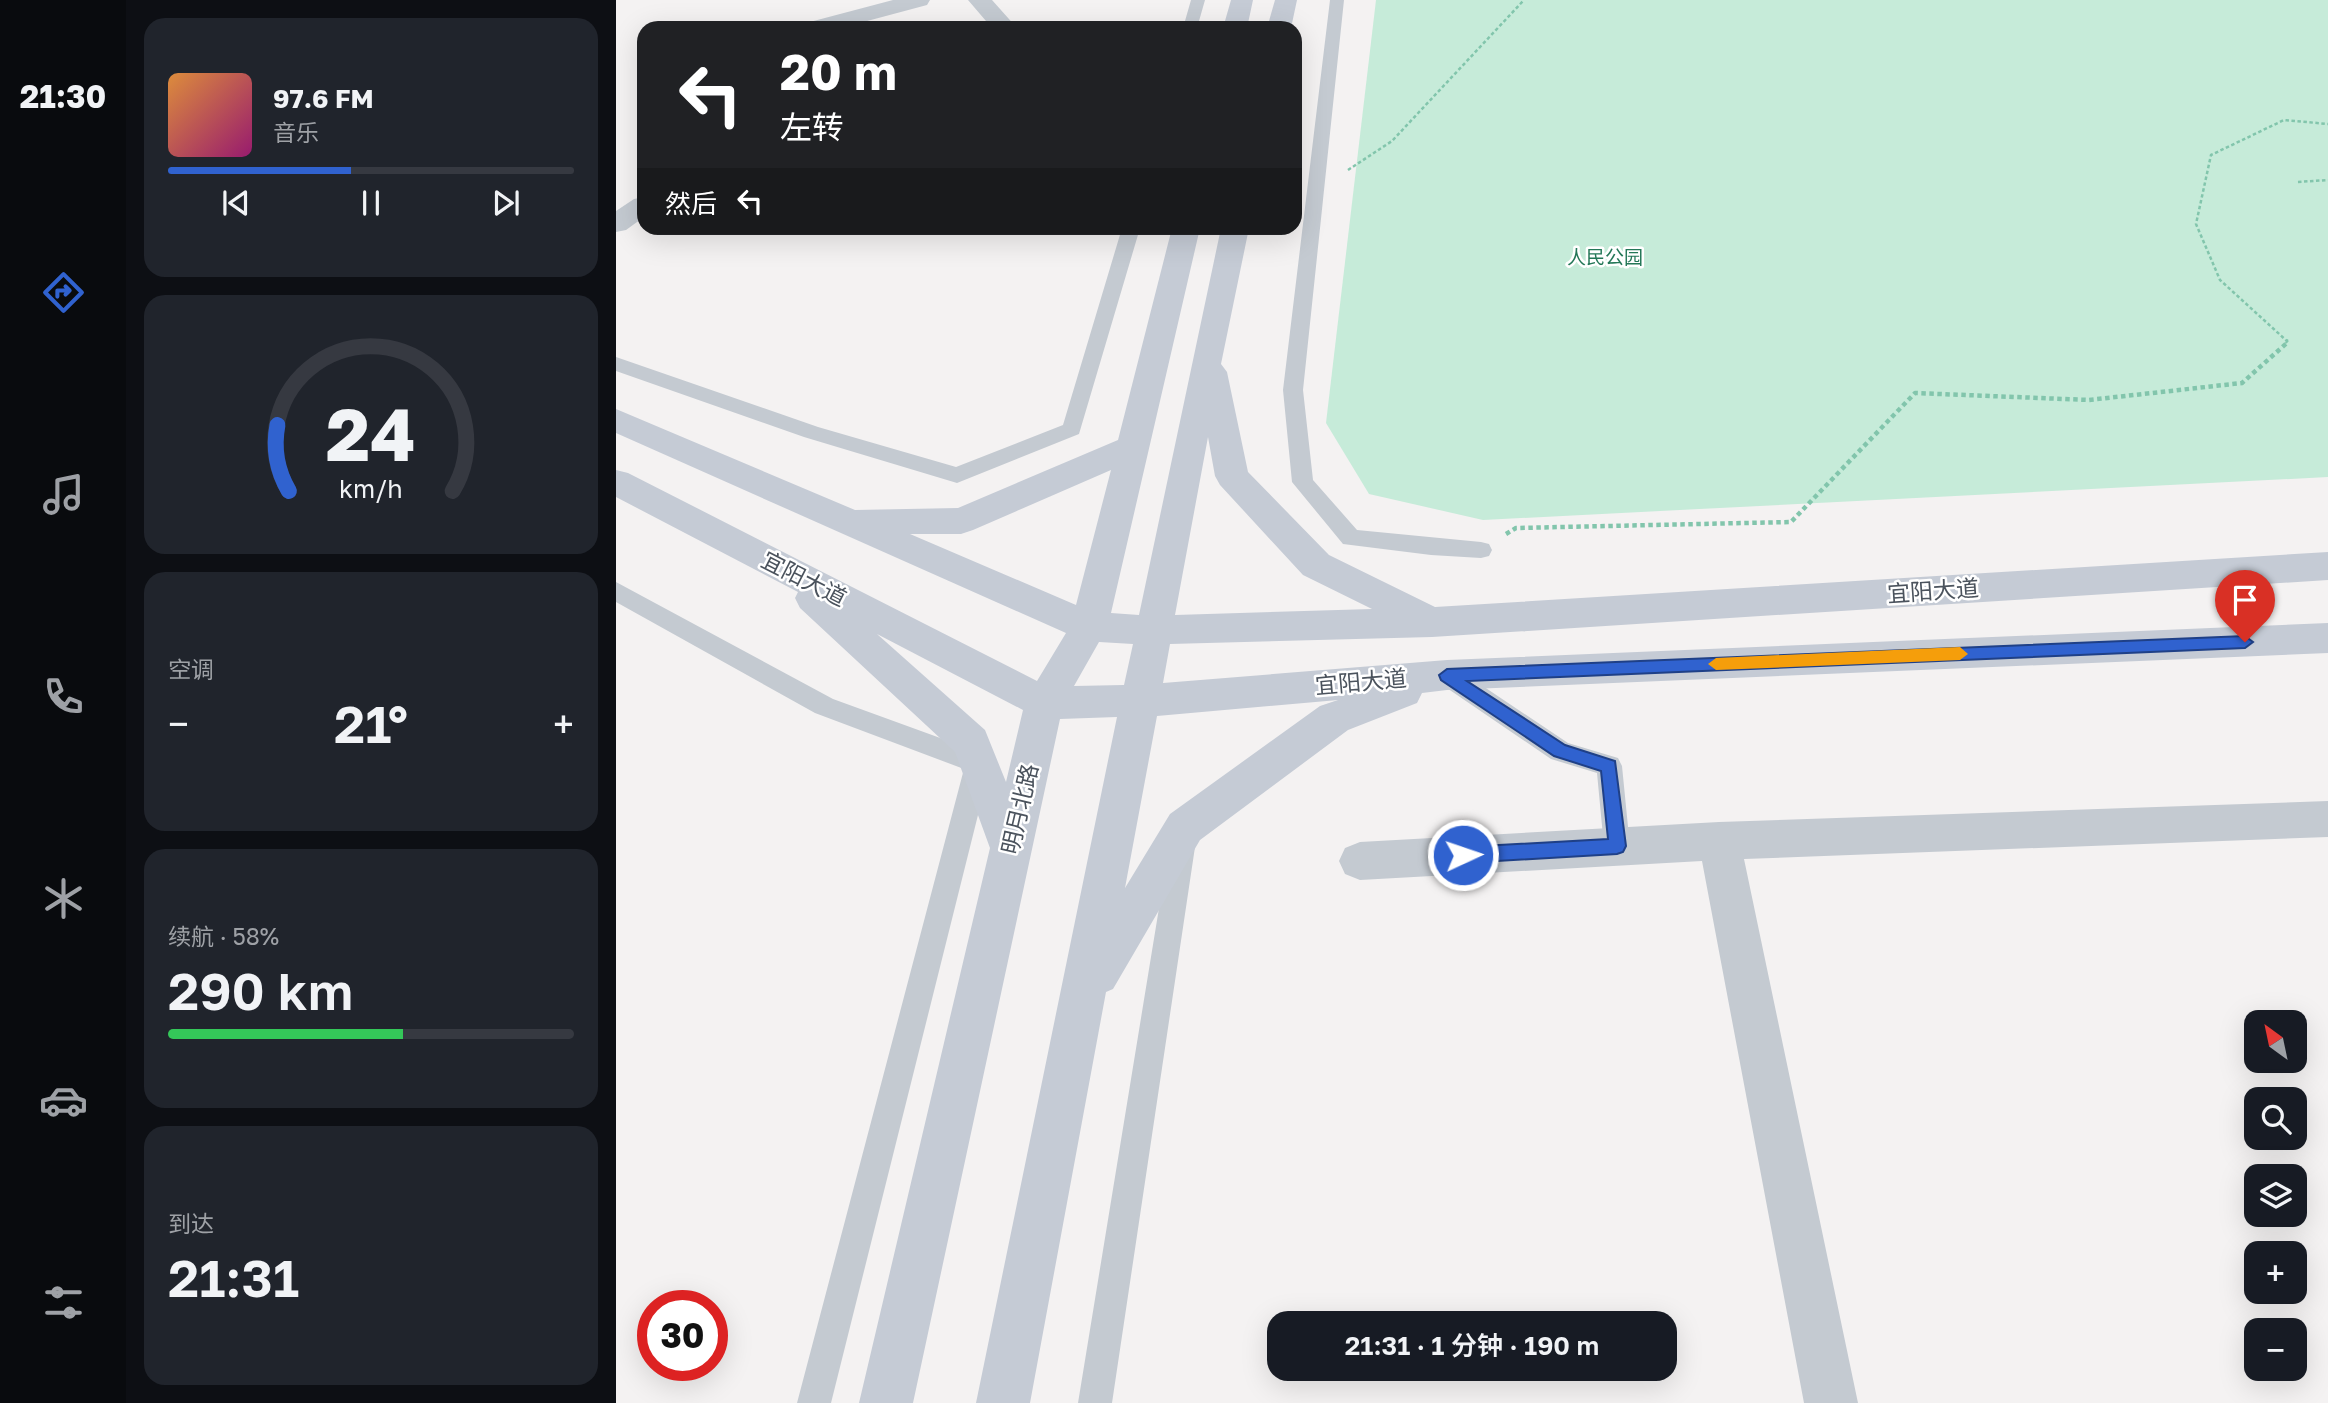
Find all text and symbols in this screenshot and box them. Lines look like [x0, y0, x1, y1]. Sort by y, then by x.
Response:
text: 20 m [780, 42, 897, 101]
icon: left [665, 49, 756, 140]
text: 21:30 [20, 77, 106, 115]
text: 97.6 FM [273, 83, 374, 114]
text: 左转 [780, 108, 844, 146]
text: 音乐 [273, 118, 319, 146]
icon: left [731, 182, 769, 220]
icon: previous [217, 184, 255, 222]
icon: pause [352, 184, 390, 222]
icon: next [487, 184, 525, 222]
text: 然后 [665, 188, 717, 219]
park label: 人民公园 [1567, 245, 1643, 268]
icon: directions [39, 268, 88, 317]
text: 24 [326, 390, 416, 477]
icon: music [39, 470, 88, 519]
text: km/h [339, 472, 403, 503]
street label: 宜阳大道 [757, 545, 852, 611]
pin [2215, 570, 2275, 642]
street label: 宜阳大道 [1886, 573, 1980, 607]
icon: arrive [2226, 581, 2264, 619]
text: 空调 [168, 655, 214, 683]
street label: 宜阳大道 [1314, 663, 1408, 699]
icon: phone [39, 672, 88, 721]
text: 21° [334, 692, 408, 754]
text: − [168, 701, 189, 746]
text: + [553, 701, 574, 746]
street label: 明月北路 [995, 761, 1043, 857]
position arrow [1426, 818, 1500, 892]
icon: climate [39, 874, 88, 923]
text: 续航 · 58% [168, 922, 279, 950]
text: 290 km [168, 959, 353, 1021]
north arrow [2244, 1010, 2306, 1073]
map controls [2244, 1010, 2307, 1381]
icon: car [39, 1076, 88, 1125]
button: search [2244, 1087, 2307, 1150]
button: layers [2244, 1164, 2307, 1227]
text: 到达 [168, 1209, 214, 1237]
button: + [2244, 1241, 2307, 1304]
text: 21:31 [168, 1246, 299, 1308]
icon: filters [39, 1278, 88, 1327]
speed limit sign: 30 [637, 1290, 728, 1381]
button: − [2244, 1318, 2307, 1381]
text: 21:31 · 1 分钟 · 190 m [1345, 1330, 1599, 1361]

